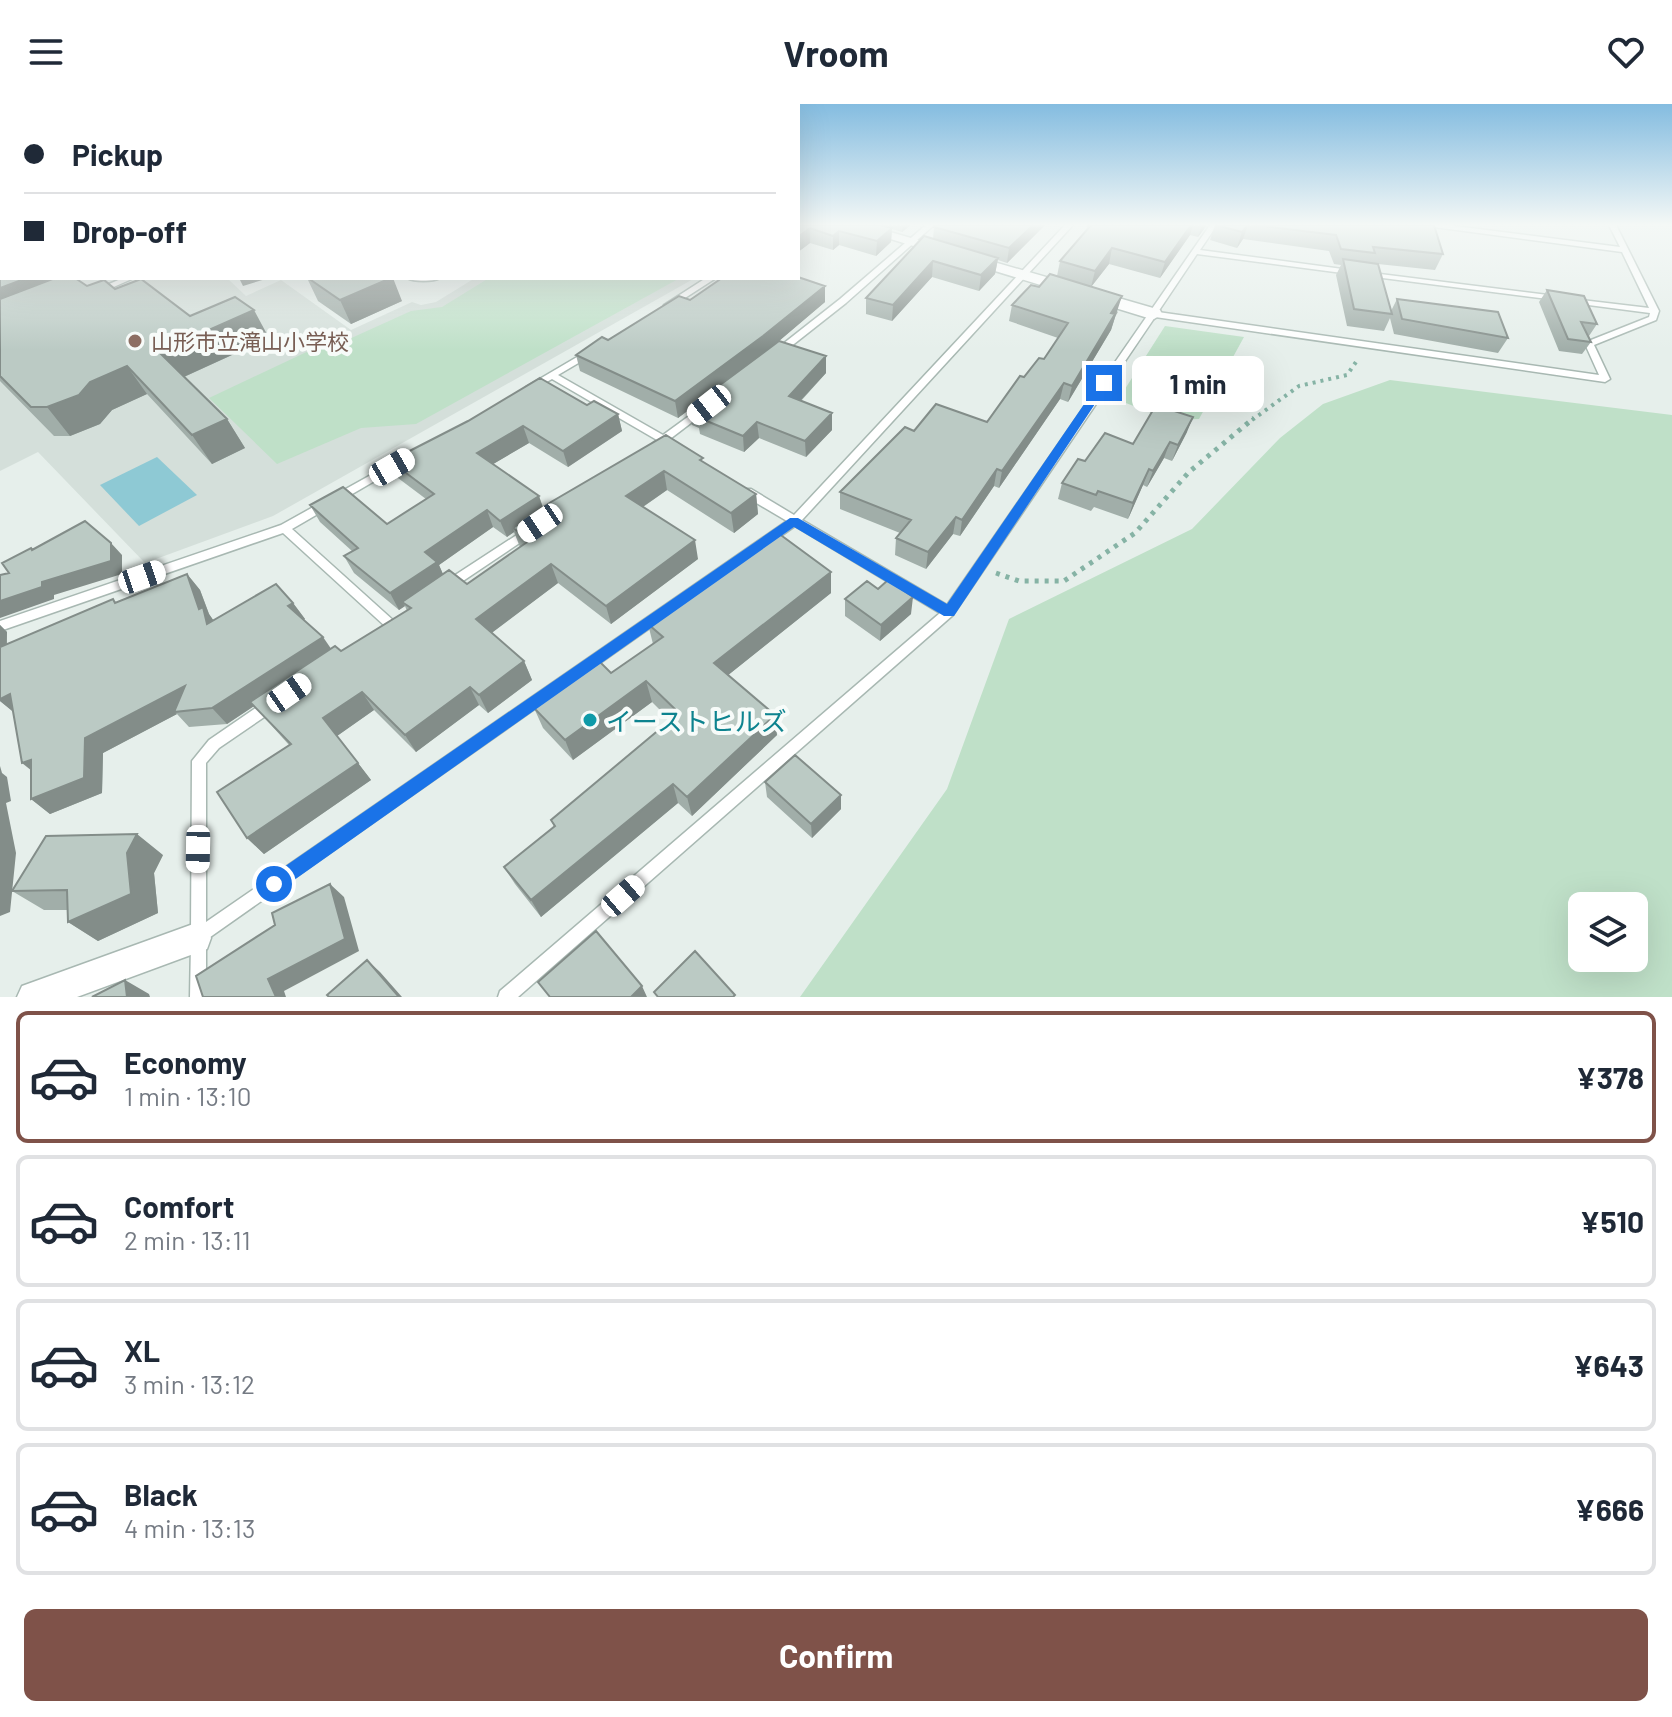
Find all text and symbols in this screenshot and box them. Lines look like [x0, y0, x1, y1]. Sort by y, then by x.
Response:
icon: menu [24, 30, 68, 74]
icon: heart [1604, 30, 1648, 74]
text: Vroom [783, 31, 889, 74]
text: Pickup [72, 136, 163, 172]
text: Drop-off [72, 213, 187, 249]
place label: 山形市立滝山小学校 [151, 328, 349, 354]
marker: 山形市立滝山小学校 [126, 332, 144, 350]
callout: 1 min [1132, 355, 1264, 411]
route end [1086, 365, 1122, 401]
text: 1 min [1170, 368, 1226, 399]
car [683, 381, 735, 429]
car [365, 445, 419, 489]
car [513, 500, 567, 546]
car [115, 558, 169, 596]
car [262, 669, 316, 717]
place label: イーストヒルズ [606, 705, 787, 736]
marker: イーストヒルズ [581, 711, 599, 729]
car [186, 825, 210, 873]
route start [256, 866, 292, 902]
car [597, 871, 649, 921]
map controls [1568, 892, 1648, 972]
button: layers [1568, 892, 1648, 972]
icon: car [28, 1041, 100, 1113]
text: Economy [124, 1044, 247, 1080]
text: ¥378 [1576, 1059, 1644, 1095]
text: 1 min · 13:10 [124, 1080, 251, 1111]
icon: car [28, 1185, 100, 1257]
text: Comfort [124, 1188, 234, 1224]
text: ¥510 [1580, 1203, 1644, 1239]
text: 2 min · 13:11 [124, 1224, 251, 1255]
icon: car [28, 1329, 100, 1401]
text: XL [124, 1332, 160, 1368]
text: ¥643 [1573, 1347, 1644, 1383]
text: 3 min · 13:12 [124, 1368, 255, 1399]
icon: car [28, 1473, 100, 1545]
text: Black [124, 1476, 198, 1512]
text: ¥666 [1575, 1491, 1644, 1527]
text: 4 min · 13:13 [124, 1512, 255, 1543]
button: Confirm [24, 1609, 1648, 1701]

